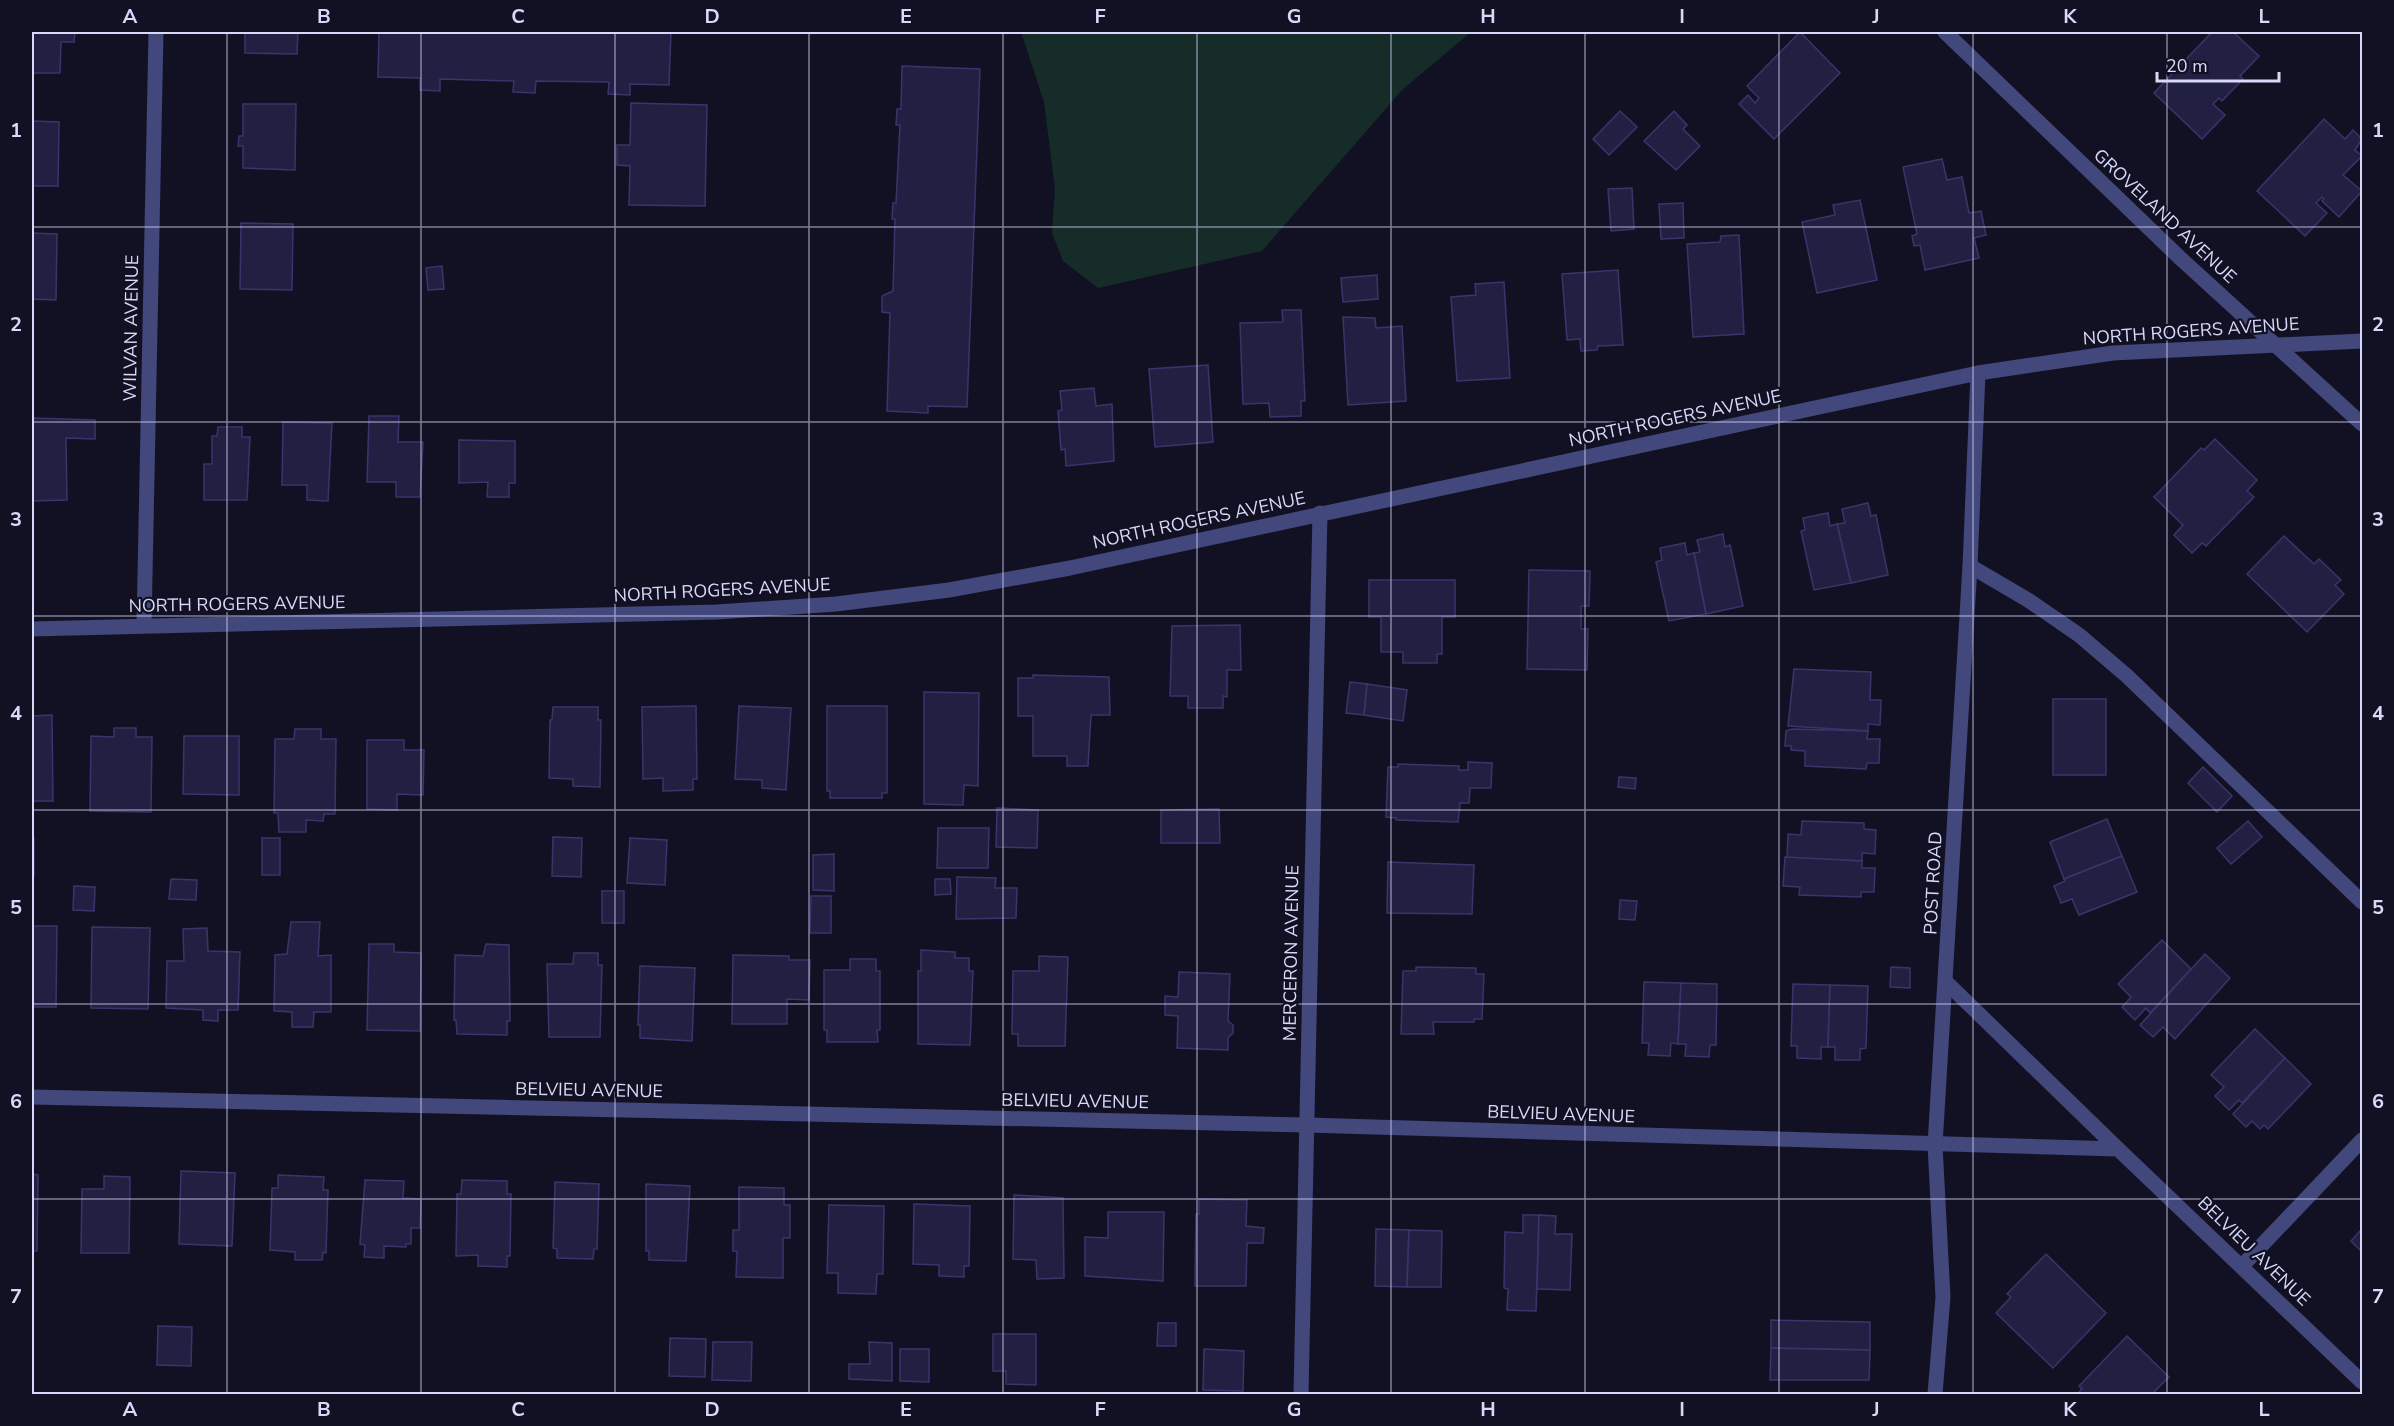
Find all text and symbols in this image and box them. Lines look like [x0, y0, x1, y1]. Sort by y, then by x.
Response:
text: A [123, 3, 138, 30]
text: B [317, 3, 331, 30]
text: C [511, 3, 525, 30]
text: D [704, 3, 720, 30]
text: E [900, 3, 912, 30]
text: F [1094, 3, 1106, 30]
text: G [1287, 3, 1301, 30]
text: H [1480, 3, 1496, 30]
text: I [1679, 3, 1685, 30]
text: J [1871, 3, 1880, 30]
text: K [2063, 3, 2077, 30]
text: L [2258, 3, 2270, 30]
scale bar [2157, 45, 2278, 83]
text: 20 m [2166, 54, 2208, 78]
text: 1 [10, 117, 22, 144]
text: 1 [2372, 117, 2384, 144]
street label: GROVELAND AVENUE [2088, 143, 2242, 289]
street label: WILVAN AVENUE [118, 254, 144, 402]
text: 2 [10, 311, 22, 338]
street label: NORTH ROGERS AVENUE [2082, 311, 2300, 351]
text: 2 [2372, 311, 2384, 338]
street label: NORTH ROGERS AVENUE [1566, 384, 1784, 452]
street label: NORTH ROGERS AVENUE [1090, 486, 1308, 554]
text: 3 [10, 506, 22, 533]
text: 3 [2372, 506, 2384, 533]
street label: NORTH ROGERS AVENUE [613, 572, 831, 608]
street label: NORTH ROGERS AVENUE [128, 590, 346, 618]
text: 4 [10, 700, 22, 727]
text: 4 [2372, 700, 2384, 727]
street label: POST ROAD [1918, 831, 1948, 935]
street label: MERCERON AVENUE [1277, 865, 1305, 1041]
text: 5 [10, 894, 22, 921]
text: 5 [2372, 894, 2384, 921]
street label: BELVIEU AVENUE [515, 1077, 663, 1103]
text: 6 [10, 1088, 22, 1115]
street label: BELVIEU AVENUE [1001, 1088, 1149, 1114]
text: 6 [2372, 1088, 2384, 1115]
street label: BELVIEU AVENUE [1487, 1099, 1635, 1129]
street label: BELVIEU AVENUE [2192, 1191, 2316, 1311]
text: 7 [10, 1283, 22, 1310]
text: 7 [2372, 1283, 2384, 1310]
text: A [123, 1396, 138, 1423]
text: B [317, 1396, 331, 1423]
text: C [511, 1396, 525, 1423]
text: D [704, 1396, 720, 1423]
text: E [900, 1396, 912, 1423]
text: F [1094, 1396, 1106, 1423]
text: G [1287, 1396, 1301, 1423]
text: H [1480, 1396, 1496, 1423]
text: I [1679, 1396, 1685, 1423]
text: J [1871, 1396, 1880, 1423]
text: K [2063, 1396, 2077, 1423]
text: L [2258, 1396, 2270, 1423]

